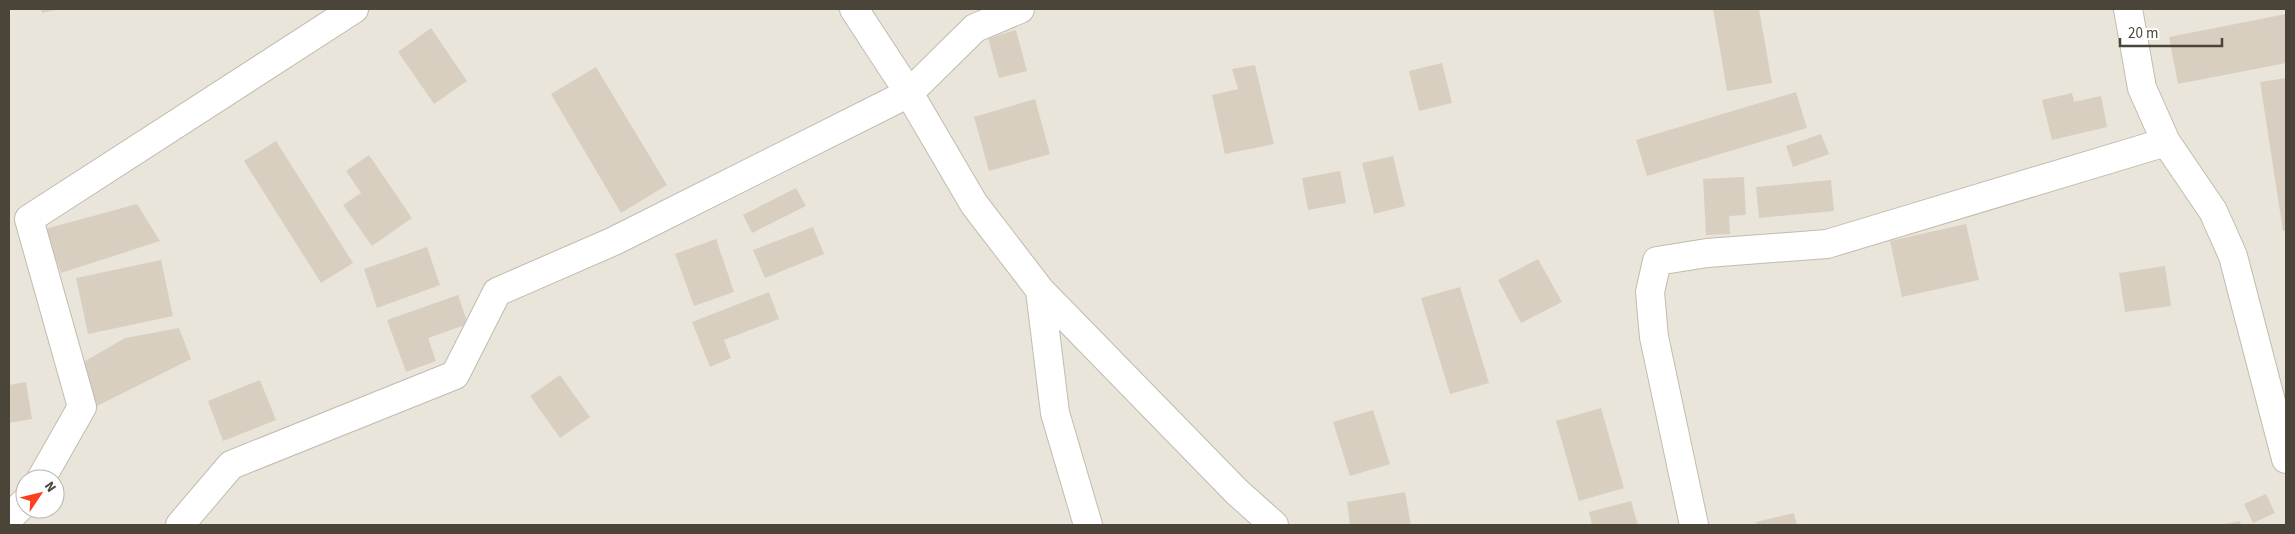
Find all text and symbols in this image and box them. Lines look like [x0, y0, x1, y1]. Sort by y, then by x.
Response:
scale bar [2120, 15, 2222, 47]
text: 20 m [2128, 23, 2158, 44]
north arrow [15, 469, 65, 519]
text: N [39, 478, 61, 497]

